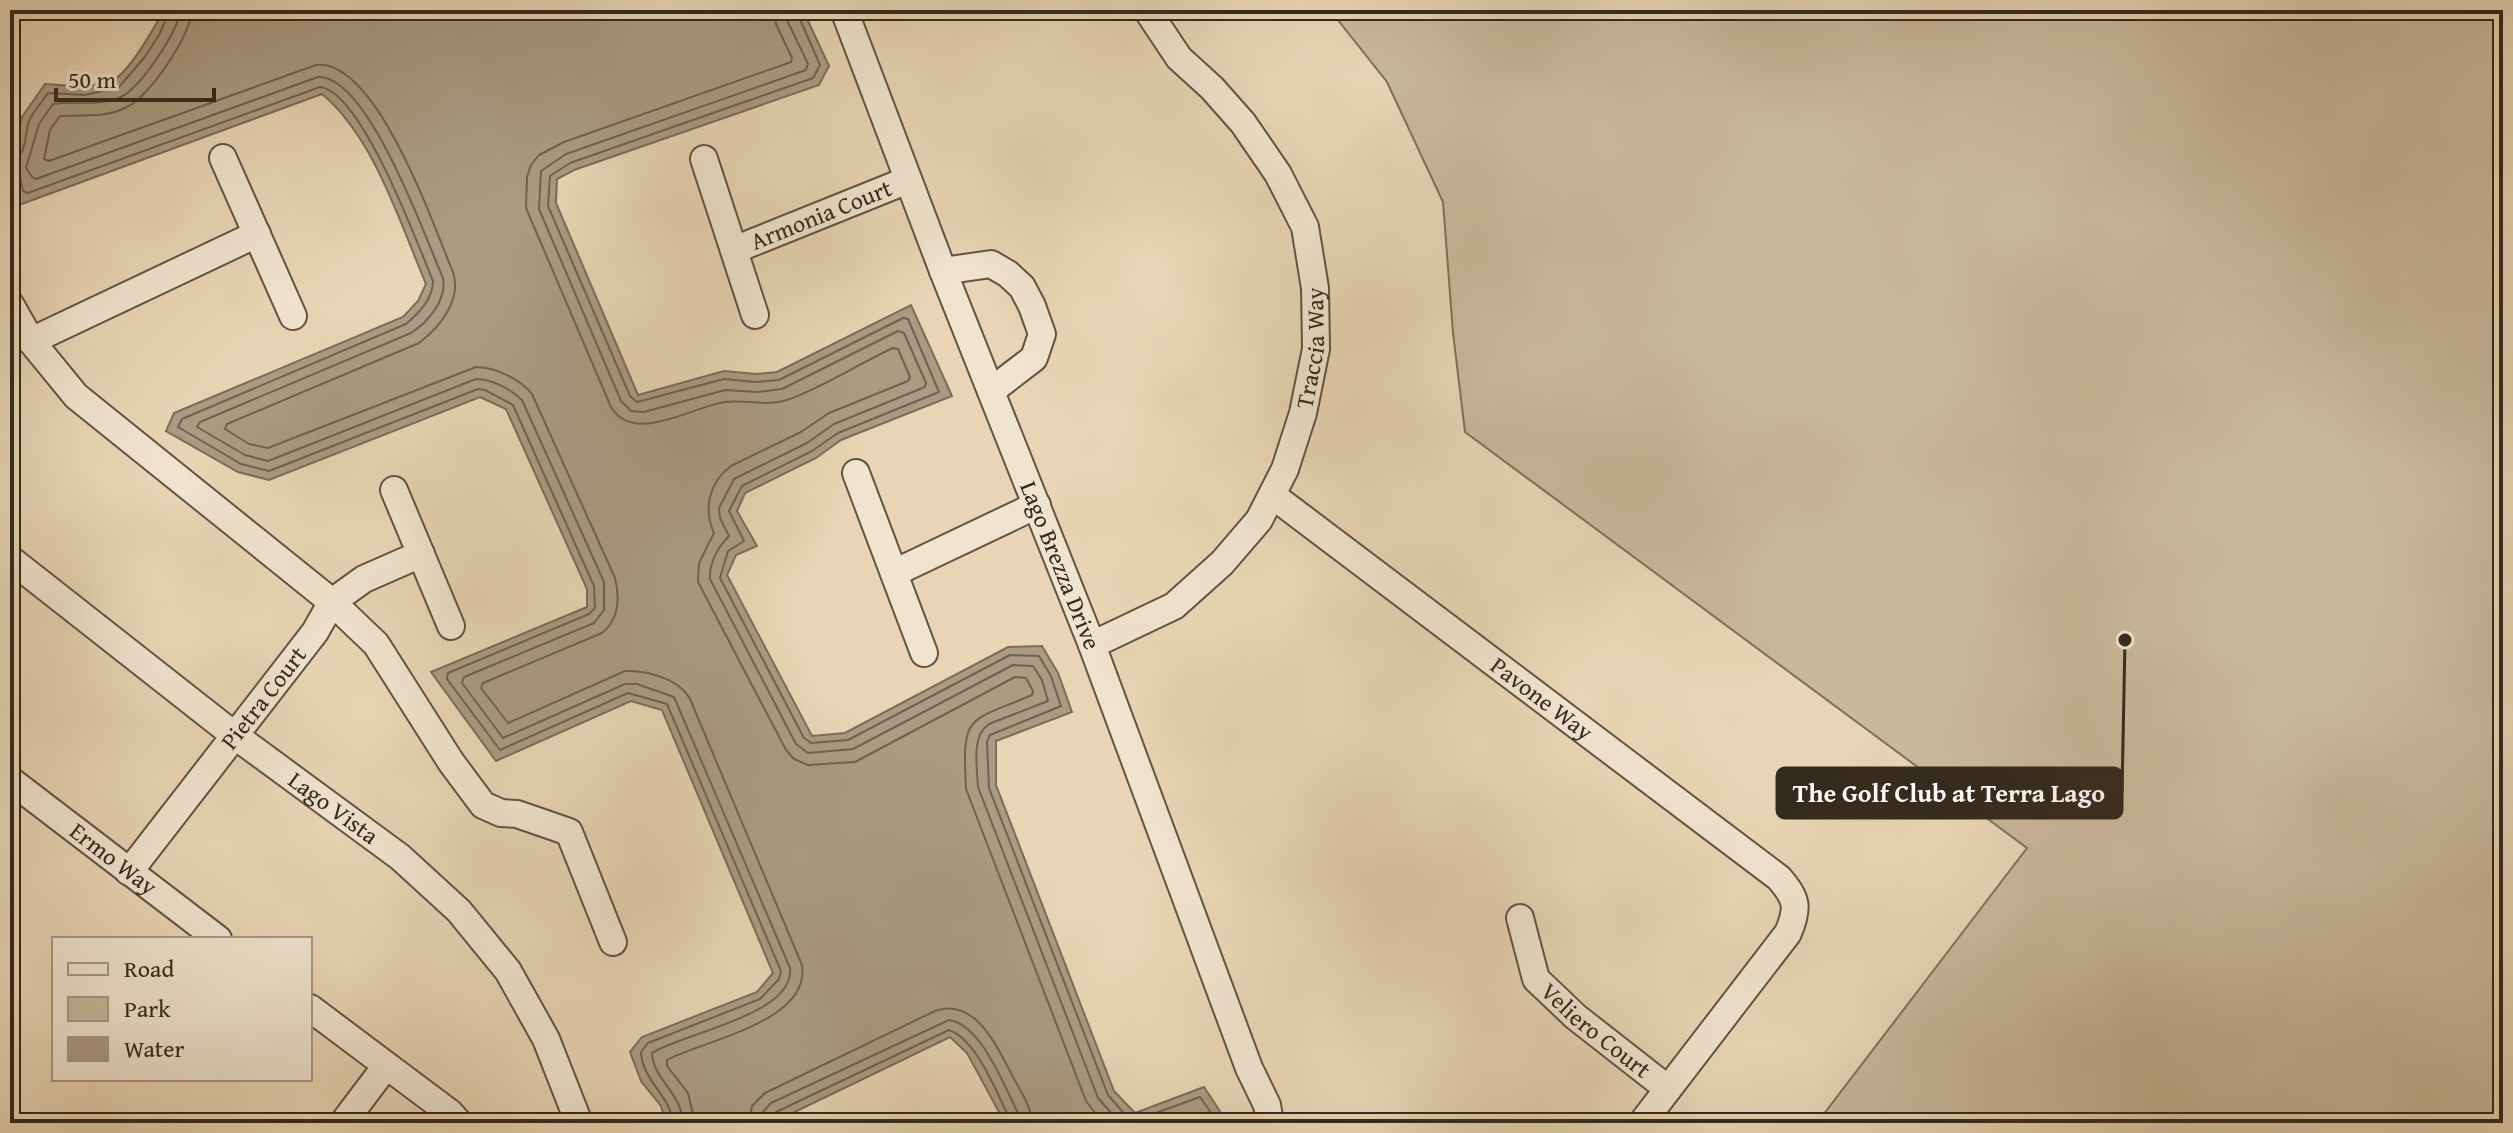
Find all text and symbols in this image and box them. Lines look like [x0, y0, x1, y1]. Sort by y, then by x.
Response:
scale bar [56, 52, 214, 102]
text: 50 m [68, 62, 116, 97]
street label: Armonia Court [745, 170, 898, 259]
street label: Traccia Way [1286, 287, 1333, 411]
street label: Lago Brezza Drive [1011, 476, 1110, 655]
street label: Pietra Court [212, 638, 315, 757]
street label: Pavone Way [1483, 648, 1601, 749]
street label: Lago Vista [281, 763, 386, 853]
callout: The Golf Club at Terra Lago [1777, 768, 2122, 818]
text: The Golf Club at Terra Lago [1793, 773, 2105, 812]
street label: Ermo Way [62, 814, 165, 903]
legend [52, 937, 312, 1081]
text: Road [124, 951, 174, 986]
street label: Veliero Court [1533, 974, 1659, 1087]
text: Park [124, 991, 171, 1026]
text: Water [124, 1031, 185, 1066]

